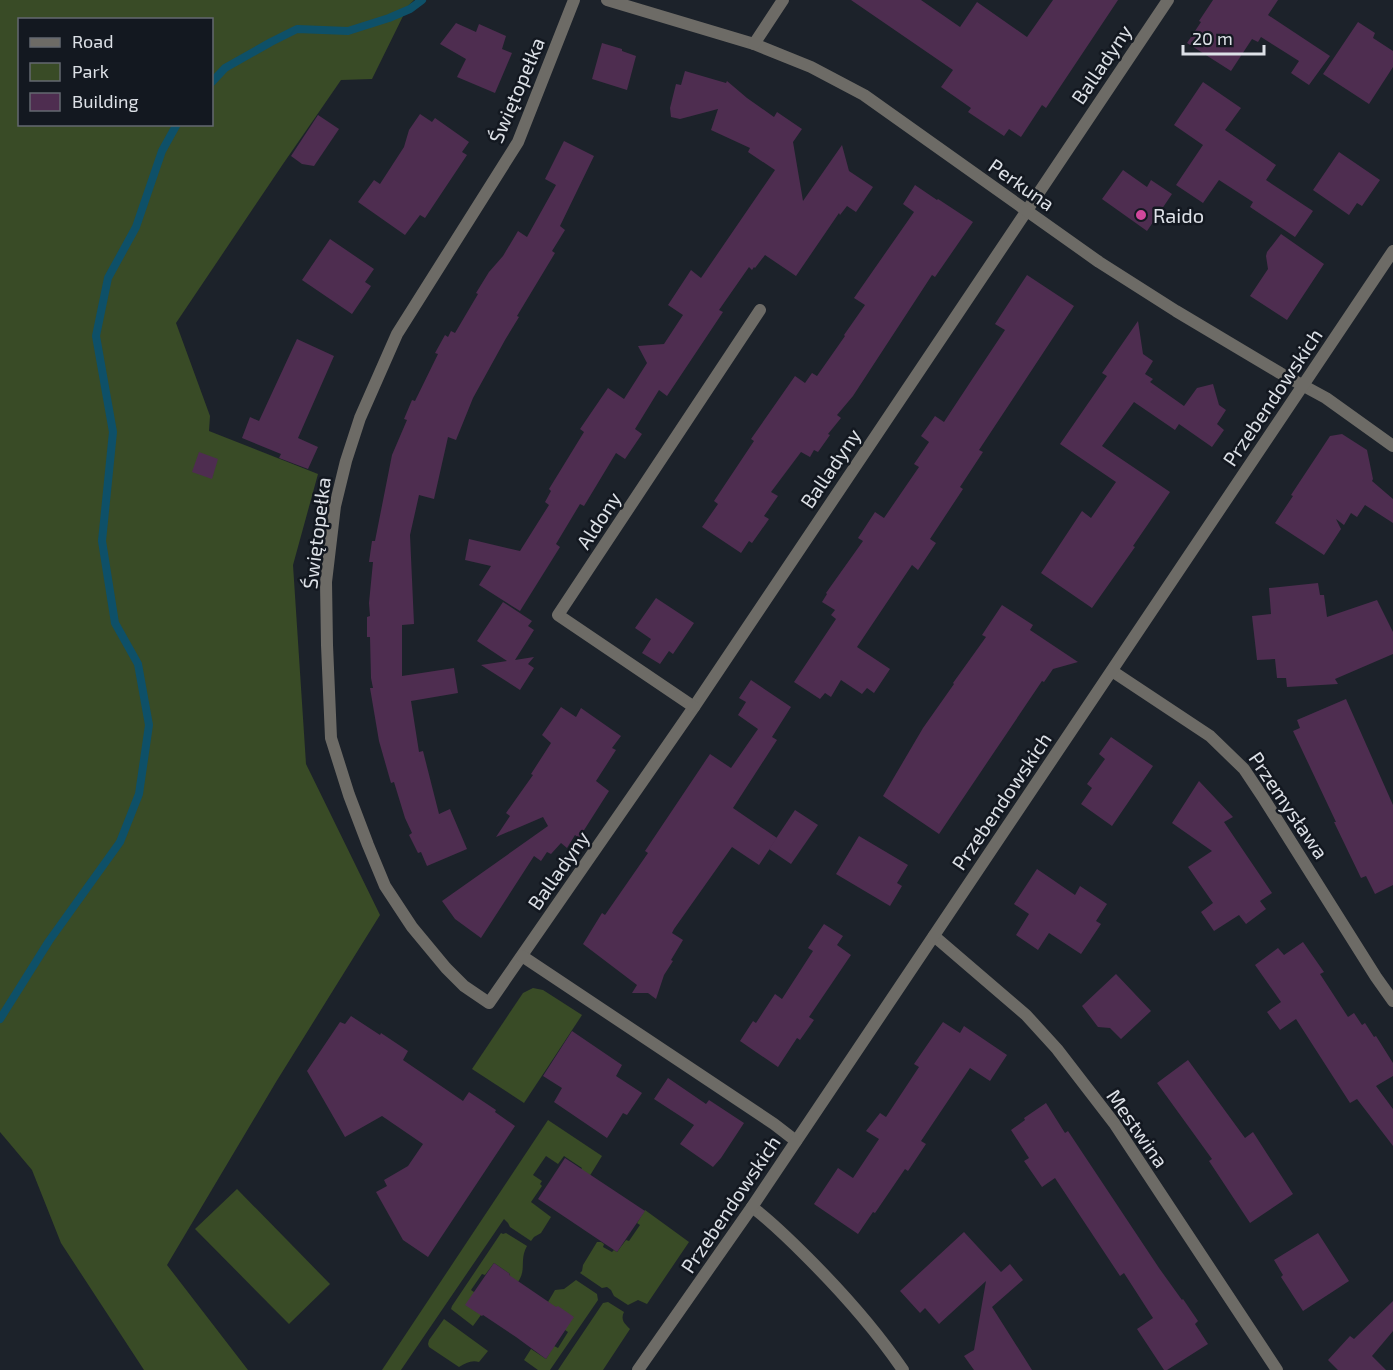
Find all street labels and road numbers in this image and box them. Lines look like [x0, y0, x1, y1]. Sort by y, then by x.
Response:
street label: Balladyny [1066, 19, 1136, 108]
street label: Świętopełka [483, 34, 549, 146]
street label: Perkuna [985, 153, 1059, 215]
street label: Przebendowskich [1217, 324, 1327, 470]
street label: Balladyny [795, 423, 865, 512]
street label: Świętopełka [297, 476, 335, 590]
street label: Aldony [571, 487, 626, 553]
street label: Przebendowskich [946, 728, 1056, 874]
street label: Przemysława [1244, 747, 1334, 863]
street label: Balladyny [522, 826, 594, 914]
street label: Mestwina [1102, 1084, 1174, 1172]
street label: Przebendowskich [675, 1131, 785, 1277]

